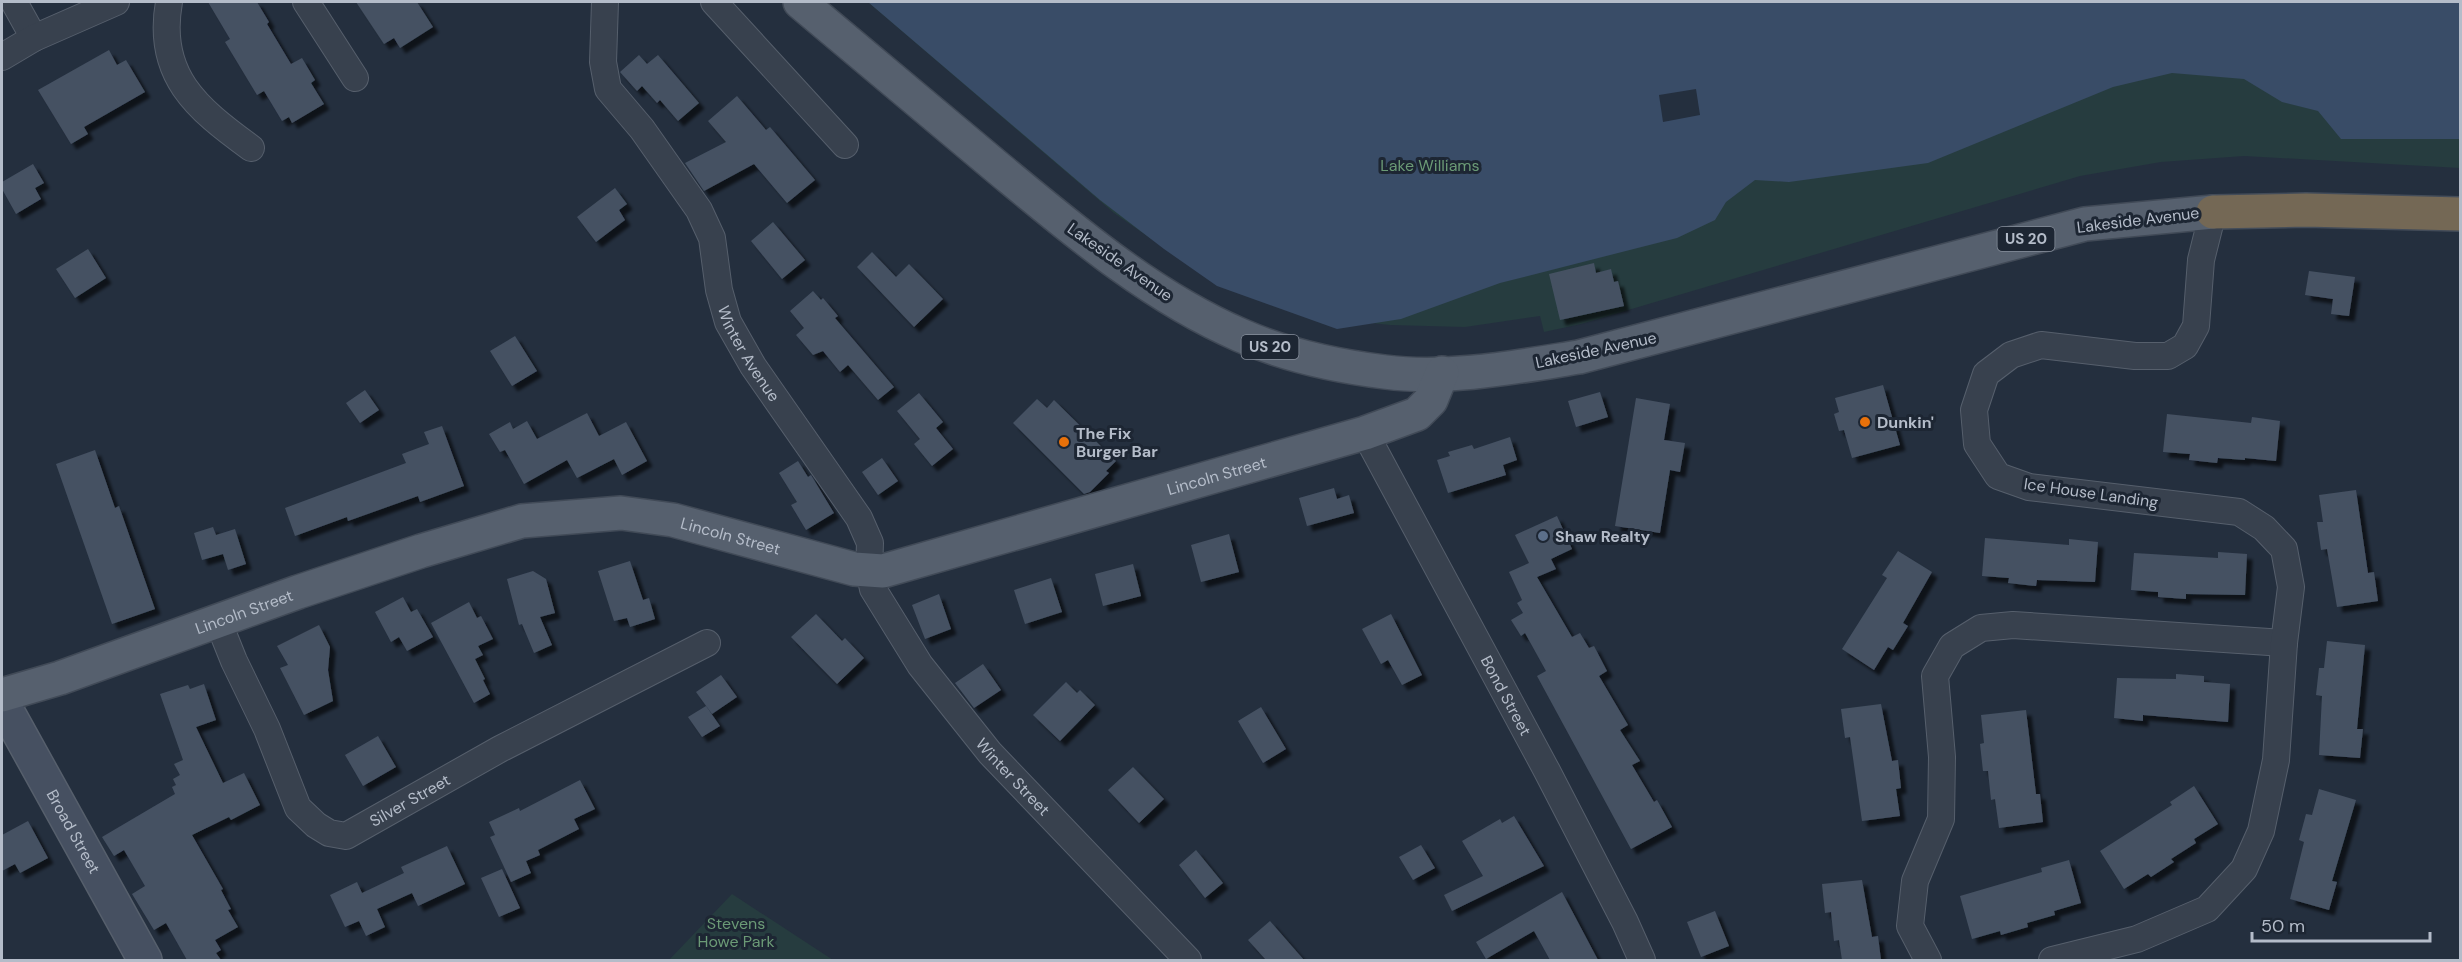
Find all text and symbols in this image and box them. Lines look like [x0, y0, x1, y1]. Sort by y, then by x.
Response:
park label: Lake Williams [1380, 155, 1480, 176]
street label: Lakeside Avenue [2076, 202, 2200, 238]
street label: Lakeside Avenue [1063, 218, 1177, 306]
road number: US 20 [1998, 227, 2054, 251]
street label: Winter Avenue [713, 303, 785, 406]
street label: Lakeside Avenue [1533, 327, 1659, 373]
road number: US 20 [1242, 335, 1298, 359]
place label: Dunkin' [1877, 412, 1934, 433]
marker: Dunkin' [1858, 415, 1872, 429]
place label: The Fix Burger Bar [1076, 423, 1158, 462]
marker: The Fix Burger Bar [1057, 435, 1071, 449]
street label: Lincoln Street [1165, 451, 1269, 500]
street label: Ice House Landing [2022, 473, 2160, 513]
street label: Lincoln Street [678, 512, 783, 559]
place label: Shaw Realty [1555, 526, 1651, 547]
marker: Shaw Realty [1536, 529, 1550, 543]
street label: Lincoln Street [192, 584, 296, 639]
street label: Bond Street [1476, 652, 1536, 739]
street label: Winter Street [971, 733, 1055, 820]
street label: Silver Street [366, 769, 454, 831]
street label: Broad Street [42, 786, 106, 877]
scale bar [2252, 905, 2430, 943]
park label: Stevens Howe Park [698, 913, 774, 952]
text: 50 m [2261, 914, 2305, 938]

